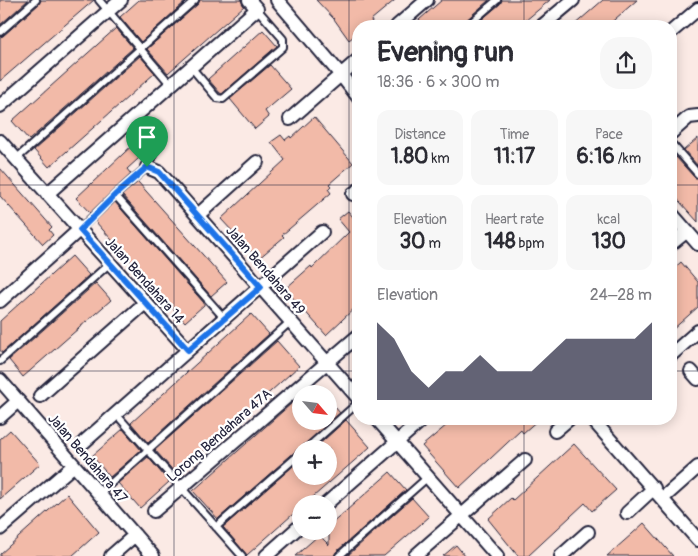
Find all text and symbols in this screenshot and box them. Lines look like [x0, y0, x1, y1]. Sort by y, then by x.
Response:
text: Evening run [377, 35, 514, 70]
button: share [600, 37, 652, 89]
text: 18:36 · 6 × 300 m [377, 72, 499, 92]
pin [126, 116, 168, 167]
icon: arrive [133, 123, 161, 151]
text: Distance [395, 126, 446, 143]
text: Time [500, 126, 529, 143]
text: Pace [595, 126, 623, 143]
text: 1.80 [391, 143, 428, 170]
text: 11:17 [494, 143, 535, 170]
text: 6:16 [577, 143, 615, 170]
text: km [428, 150, 450, 167]
text: /km [615, 150, 641, 167]
text: Elevation [393, 211, 447, 228]
text: Heart rate [485, 211, 544, 228]
text: kcal [597, 211, 620, 228]
street label: Jalan Bendahara 49 [222, 222, 309, 318]
text: 30 [399, 228, 425, 255]
text: 148 [485, 228, 516, 255]
text: 130 [592, 228, 626, 255]
street label: Jalan Bendahara 14 [101, 234, 188, 327]
text: m [425, 235, 441, 252]
text: bpm [516, 235, 544, 252]
text: Elevation [377, 285, 438, 305]
text: 24–28 m [590, 285, 652, 305]
street label: Lorong Bendahara 47A [163, 385, 275, 486]
north arrow [292, 385, 338, 430]
map controls [292, 385, 337, 540]
street label: Jalan Bendahara 47 [44, 410, 131, 507]
button: + [292, 440, 337, 485]
button: − [292, 495, 337, 540]

